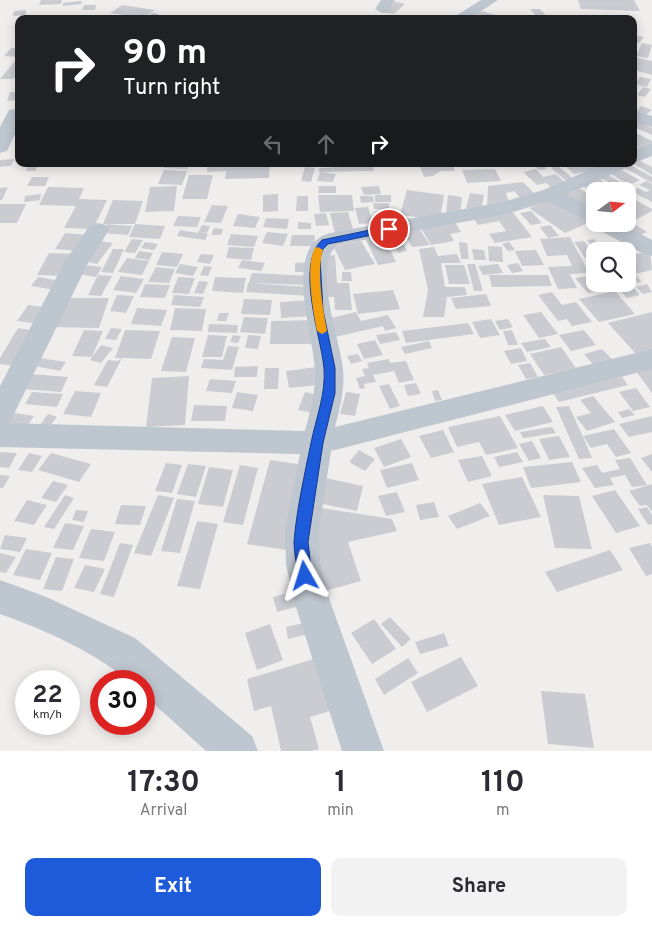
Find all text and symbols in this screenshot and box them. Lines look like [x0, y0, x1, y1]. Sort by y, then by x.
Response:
text: 90 m [123, 32, 207, 76]
icon: right [40, 35, 105, 100]
text: Turn right [123, 75, 220, 102]
icon: left [259, 130, 287, 158]
icon: ahead [312, 130, 340, 158]
icon: right [365, 130, 393, 158]
north arrow [586, 182, 636, 232]
map controls [586, 182, 636, 292]
pin [368, 208, 410, 250]
icon: arrive [375, 215, 403, 243]
button: search [586, 242, 636, 292]
position arrow [278, 549, 330, 601]
speed limit sign: 30 [90, 670, 155, 735]
text: 22 [32, 680, 63, 712]
text: km/h [33, 707, 62, 723]
text: 17:30 [127, 765, 200, 802]
text: 1 [334, 765, 346, 802]
text: 110 [481, 765, 525, 802]
text: Arrival [140, 801, 187, 821]
text: min [327, 801, 354, 821]
text: m [496, 801, 510, 821]
button: Exit [25, 858, 321, 916]
button: Share [331, 858, 627, 916]

